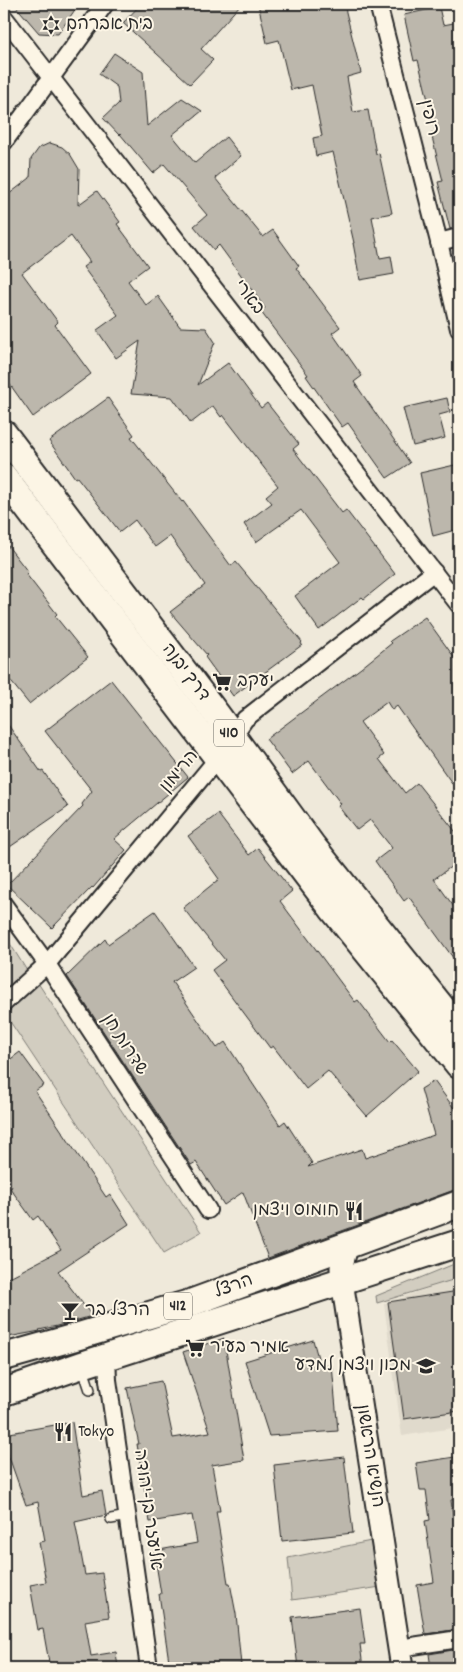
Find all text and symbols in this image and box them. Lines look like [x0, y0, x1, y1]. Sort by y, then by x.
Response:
place label: בית אברהם [66, 13, 153, 38]
synagogue icon: בית אברהם [40, 14, 62, 36]
street label: רופין [411, 97, 445, 139]
street label: בארי [226, 275, 270, 321]
street label: דרך יבנה [155, 639, 215, 707]
place label: יעקב [237, 670, 274, 695]
supermarket icon: יעקב [211, 671, 233, 693]
road number: 410 [214, 720, 244, 746]
street label: הרימון [155, 745, 205, 799]
street label: שדרות חן [95, 1009, 153, 1081]
place label: חומוס ויצמן [253, 1199, 339, 1224]
restaurant icon: חומוס ויצמן [343, 1200, 365, 1222]
street label: הרצל [211, 1268, 257, 1306]
road number: 412 [164, 1292, 192, 1320]
place label: הרצל בר [85, 1299, 150, 1324]
bar icon: הרצל בר [59, 1300, 81, 1322]
place label: אמיר בעיר [210, 1336, 289, 1361]
supermarket icon: אמיר בעיר [184, 1337, 206, 1359]
place label: מכון ויצמן למדע [295, 1354, 411, 1379]
school or university icon: מכון ויצמן למדע [415, 1355, 437, 1377]
street label: הנשיא הראשון [348, 1402, 390, 1510]
place label: Tokyo [78, 1420, 114, 1445]
restaurant icon: Tokyo [52, 1421, 74, 1443]
street label: אליעזר בן-יהודה [126, 1448, 168, 1572]

